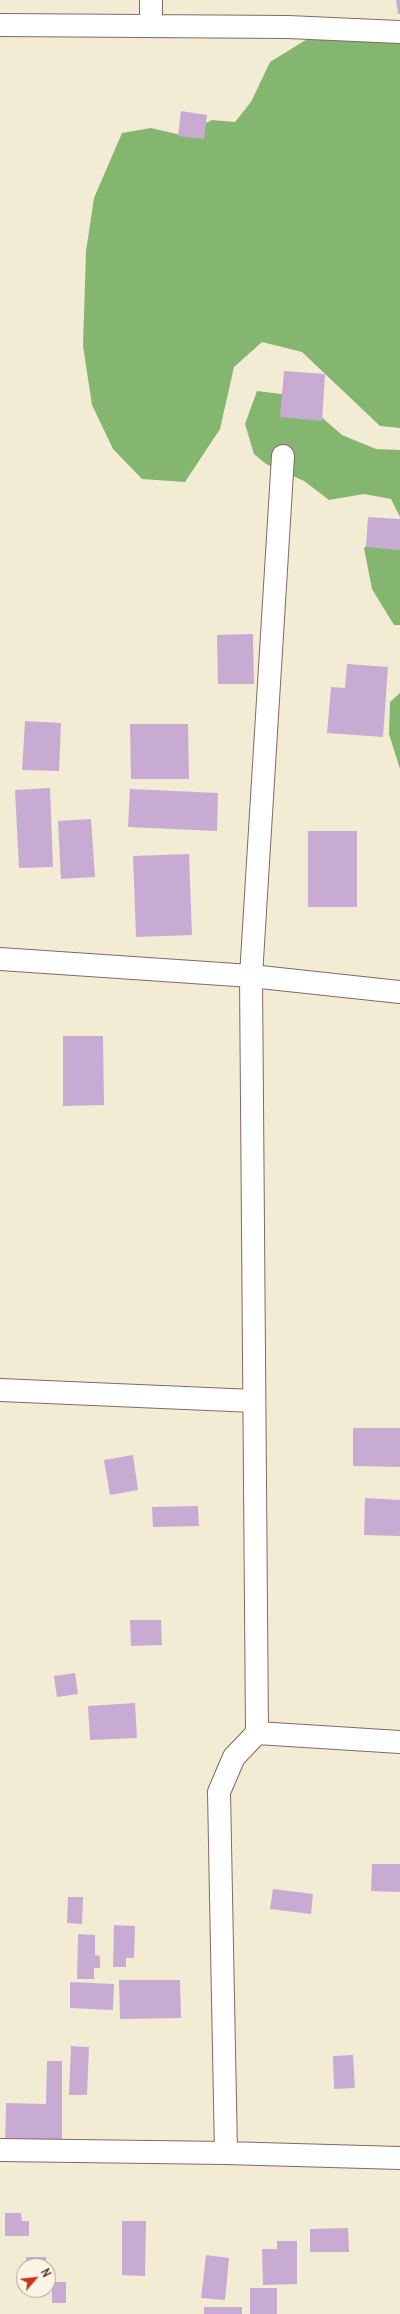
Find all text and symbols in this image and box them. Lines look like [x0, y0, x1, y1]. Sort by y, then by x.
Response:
north arrow [16, 2258, 56, 2298]
text: N [38, 2266, 54, 2279]

